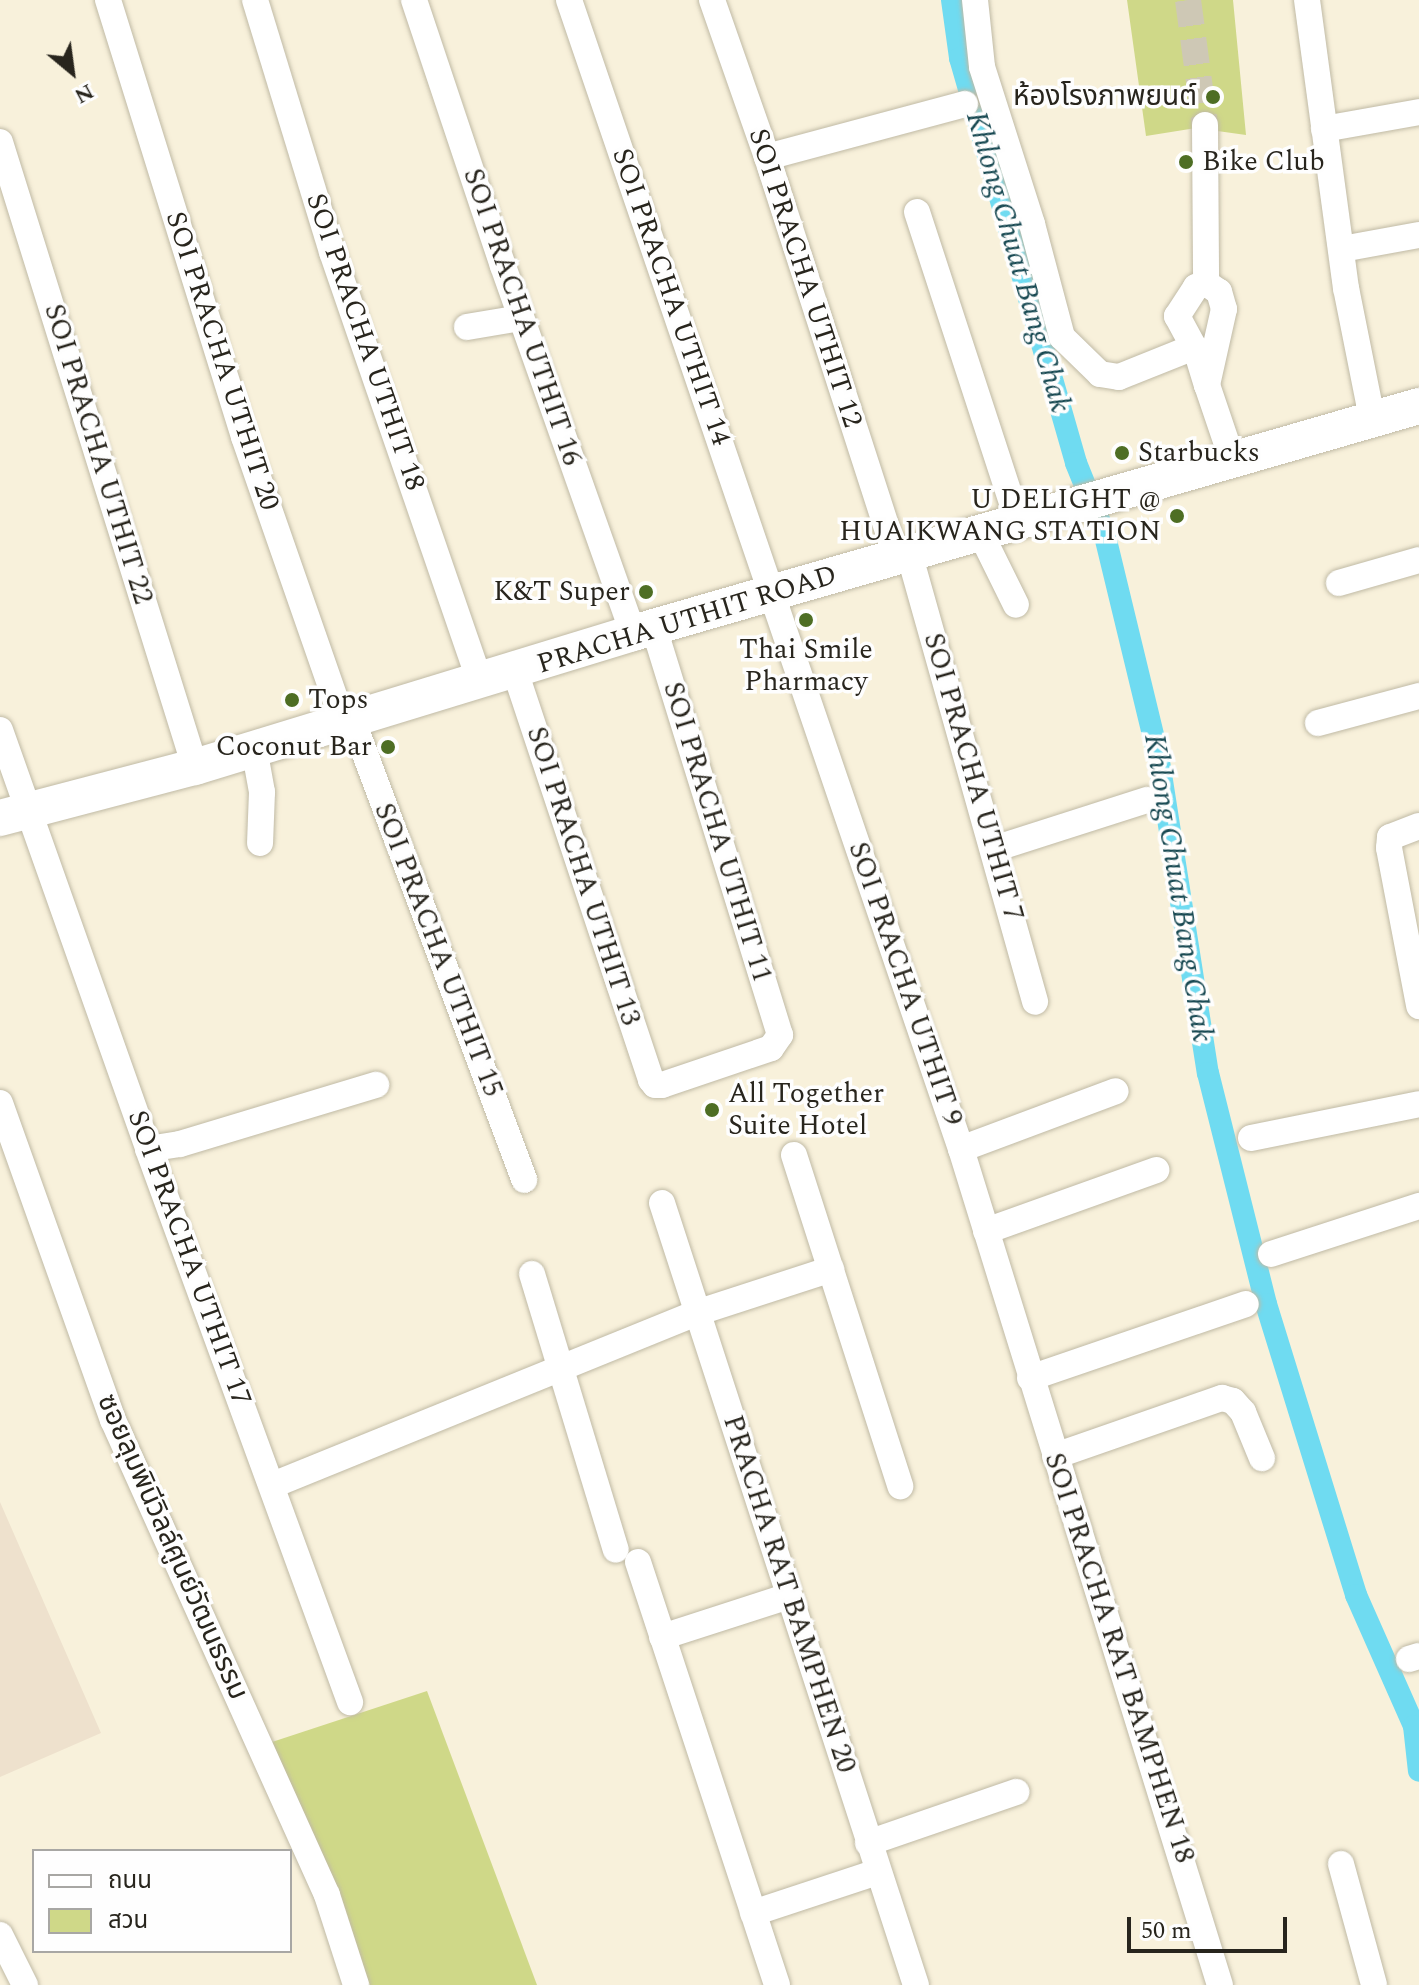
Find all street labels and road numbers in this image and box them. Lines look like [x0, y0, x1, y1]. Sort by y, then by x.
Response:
street label: SOI PRACHA UTHIT 12 [741, 124, 869, 432]
street label: SOI PRACHA UTHIT 14 [604, 144, 738, 450]
street label: SOI PRACHA UTHIT 16 [455, 164, 589, 470]
street label: SOI PRACHA UTHIT 18 [298, 189, 432, 495]
street label: SOI PRACHA UTHIT 20 [158, 207, 286, 515]
street label: SOI PRACHA UTHIT 22 [36, 300, 160, 608]
street label: PRACHA UTHIT ROAD [533, 558, 841, 682]
street label: SOI PRACHA UTHIT 7 [916, 629, 1030, 925]
street label: SOI PRACHA UTHIT 11 [655, 678, 779, 986]
street label: SOI PRACHA UTHIT 13 [519, 722, 647, 1030]
street label: SOI PRACHA UTHIT 15 [366, 798, 510, 1102]
street label: SOI PRACHA UTHIT 9 [841, 838, 969, 1130]
street label: SOI PRACHA UTHIT 17 [120, 1106, 258, 1410]
street label: ซอยลุมพินีวิลล์ศูนย์วัฒนธรรม [89, 1389, 255, 1705]
street label: PRACHA RAT BAMPHEN 20 [715, 1411, 863, 1777]
street label: SOI PRACHA RAT BAMPHEN 18 [1037, 1449, 1201, 1867]

